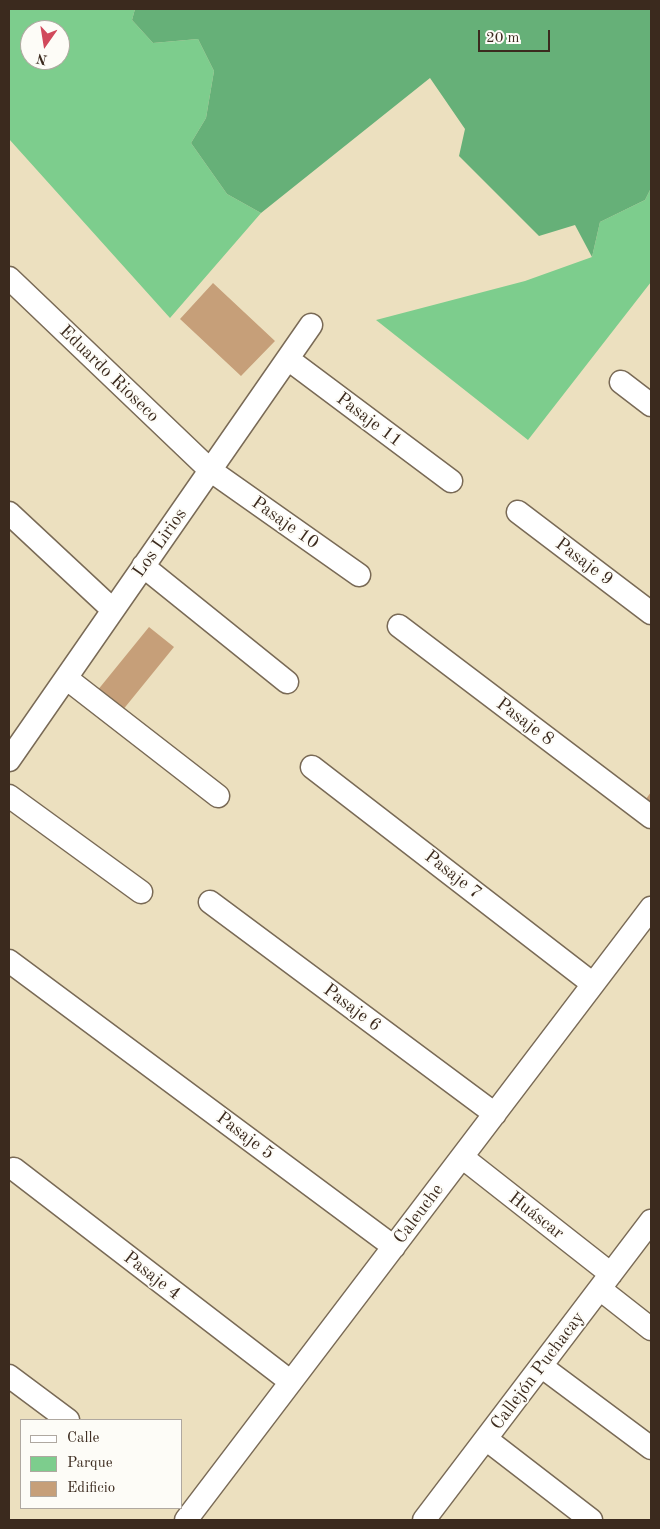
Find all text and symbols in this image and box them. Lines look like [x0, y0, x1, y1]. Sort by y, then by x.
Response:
north arrow [20, 20, 70, 70]
scale bar [480, 20, 552, 52]
text: 20 m [486, 31, 520, 46]
text: N [35, 51, 49, 67]
street label: Eduardo Rioseco [55, 321, 163, 427]
street label: Pasaje 11 [332, 388, 406, 452]
street label: Pasaje 10 [247, 492, 323, 554]
street label: Los Lirios [128, 504, 192, 582]
street label: Pasaje 9 [551, 533, 617, 591]
street label: Pasaje 8 [492, 693, 558, 751]
street label: Pasaje 7 [420, 846, 486, 904]
street label: Pasaje 6 [319, 979, 385, 1037]
street label: Pasaje 5 [212, 1107, 278, 1165]
street label: Caleuche [389, 1180, 449, 1248]
street label: Huáscar [504, 1188, 568, 1244]
street label: Pasaje 4 [119, 1247, 185, 1305]
street label: Callejón Puchacay [486, 1307, 590, 1435]
legend [20, 1419, 182, 1509]
text: Calle [67, 1431, 99, 1446]
text: Parque [67, 1456, 113, 1471]
text: Edificio [67, 1481, 115, 1496]

